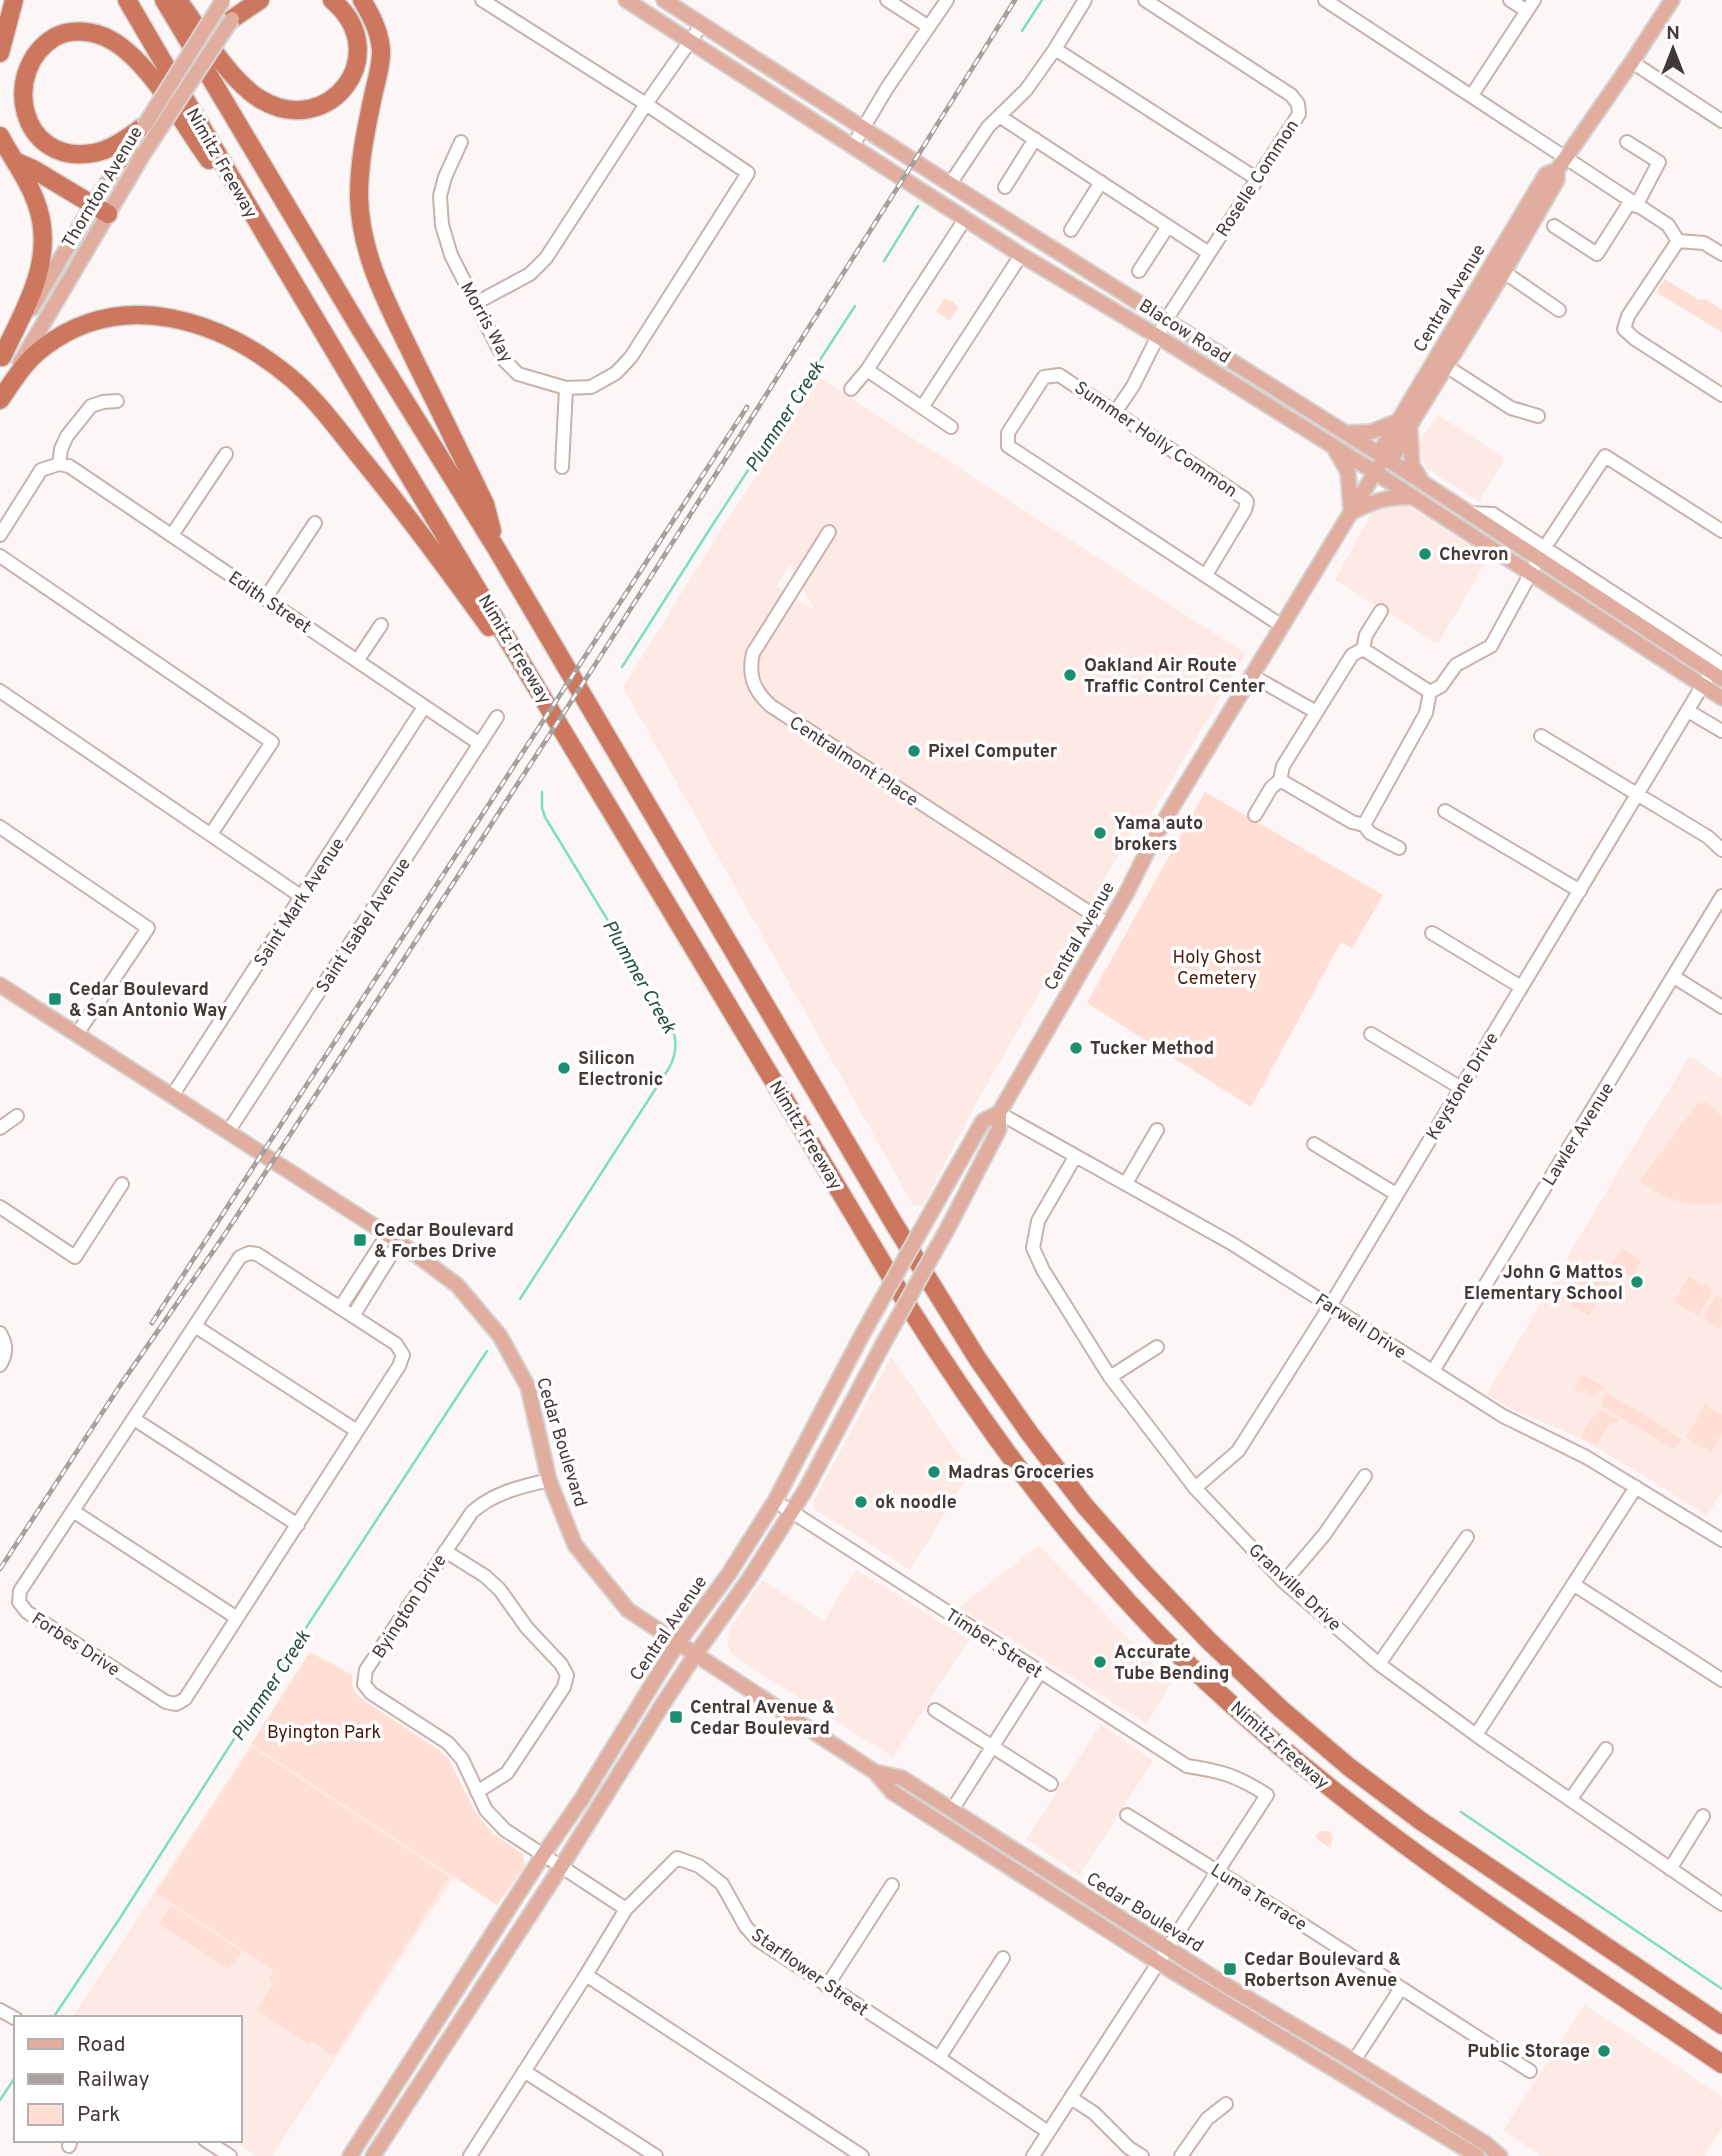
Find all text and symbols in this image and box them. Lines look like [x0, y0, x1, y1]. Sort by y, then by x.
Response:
north arrow [1638, 14, 1708, 84]
text: N [1666, 22, 1680, 46]
street label: Nimitz Freeway [180, 104, 262, 223]
street label: Roselle Common [1212, 116, 1305, 242]
street label: Thornton Avenue [58, 123, 149, 253]
street label: Central Avenue [1409, 241, 1492, 357]
street label: Morris Way [454, 278, 517, 367]
street label: Blacow Road [1134, 295, 1234, 370]
water label: Plummer Creek [741, 357, 831, 477]
street label: Summer Holly Common [1069, 377, 1241, 503]
place label: Chevron [1439, 544, 1509, 567]
marker: Chevron [1417, 546, 1433, 562]
street label: Edith Street [223, 567, 315, 639]
street label: Nimitz Freeway [472, 591, 555, 709]
place label: Oakland Air Route Traffic Control Center [1084, 655, 1266, 699]
marker: Oakland Air Route Traffic Control Center [1062, 667, 1078, 683]
street label: Centralmont Place [784, 712, 922, 813]
place label: Pixel Computer [928, 741, 1058, 764]
marker: Pixel Computer [906, 743, 922, 759]
place label: Yama auto brokers [1114, 813, 1203, 857]
marker: Yama auto brokers [1092, 825, 1108, 841]
street label: Saint Mark Avenue [250, 834, 351, 972]
street label: Saint Isabel Avenue [312, 854, 417, 998]
street label: Central Avenue [1040, 878, 1121, 995]
water label: Plummer Creek [596, 916, 681, 1038]
park label: Holy Ghost Cemetery [1173, 947, 1261, 991]
place label: Cedar Boulevard & San Antonio Way [69, 979, 227, 1023]
marker: Cedar Boulevard & San Antonio Way [47, 991, 63, 1007]
street label: Keystone Drive [1422, 1029, 1504, 1145]
place label: Tucker Method [1090, 1038, 1214, 1061]
marker: Tucker Method [1068, 1040, 1084, 1056]
place label: Silicon Electronic [578, 1048, 663, 1092]
marker: Silicon Electronic [556, 1060, 572, 1076]
street label: Nimitz Freeway [763, 1077, 846, 1195]
street label: Lawler Avenue [1538, 1079, 1620, 1191]
place label: Cedar Boulevard & Forbes Drive [374, 1220, 514, 1264]
marker: Cedar Boulevard & Forbes Drive [352, 1232, 368, 1248]
place label: John G Mattos Elementary School [1464, 1262, 1623, 1306]
marker: John G Mattos Elementary School [1629, 1274, 1645, 1290]
street label: Farwell Drive [1310, 1289, 1410, 1365]
street label: Cedar Boulevard [530, 1375, 591, 1510]
place label: Madras Groceries [948, 1462, 1094, 1485]
marker: Madras Groceries [926, 1464, 942, 1480]
place label: ok noodle [875, 1492, 957, 1515]
marker: ok noodle [853, 1494, 869, 1510]
street label: Granville Drive [1243, 1539, 1345, 1637]
street label: Byington Drive [368, 1550, 452, 1663]
street label: Central Avenue [626, 1572, 713, 1686]
street label: Timber Street [940, 1604, 1046, 1684]
street label: Forbes Drive [27, 1608, 124, 1682]
water label: Plummer Creek [227, 1626, 317, 1746]
place label: Accurate Tube Bending [1114, 1642, 1229, 1686]
marker: Accurate Tube Bending [1092, 1654, 1108, 1670]
place label: Central Avenue & Cedar Boulevard [690, 1697, 835, 1741]
street label: Nimitz Freeway [1225, 1697, 1333, 1795]
marker: Central Avenue & Cedar Boulevard [668, 1709, 684, 1725]
park label: Byington Park [267, 1722, 381, 1745]
street label: Luma Terrace [1206, 1860, 1311, 1937]
street label: Cedar Boulevard [1081, 1868, 1207, 1959]
street label: Starflower Street [746, 1924, 872, 2022]
place label: Cedar Boulevard & Robertson Avenue [1244, 1949, 1401, 1993]
marker: Cedar Boulevard & Robertson Avenue [1222, 1961, 1238, 1977]
legend [14, 2016, 242, 2142]
text: Road [77, 2032, 126, 2059]
place label: Public Storage [1467, 2041, 1590, 2064]
marker: Public Storage [1596, 2043, 1612, 2059]
text: Railway [77, 2067, 150, 2094]
text: Park [77, 2102, 120, 2129]

